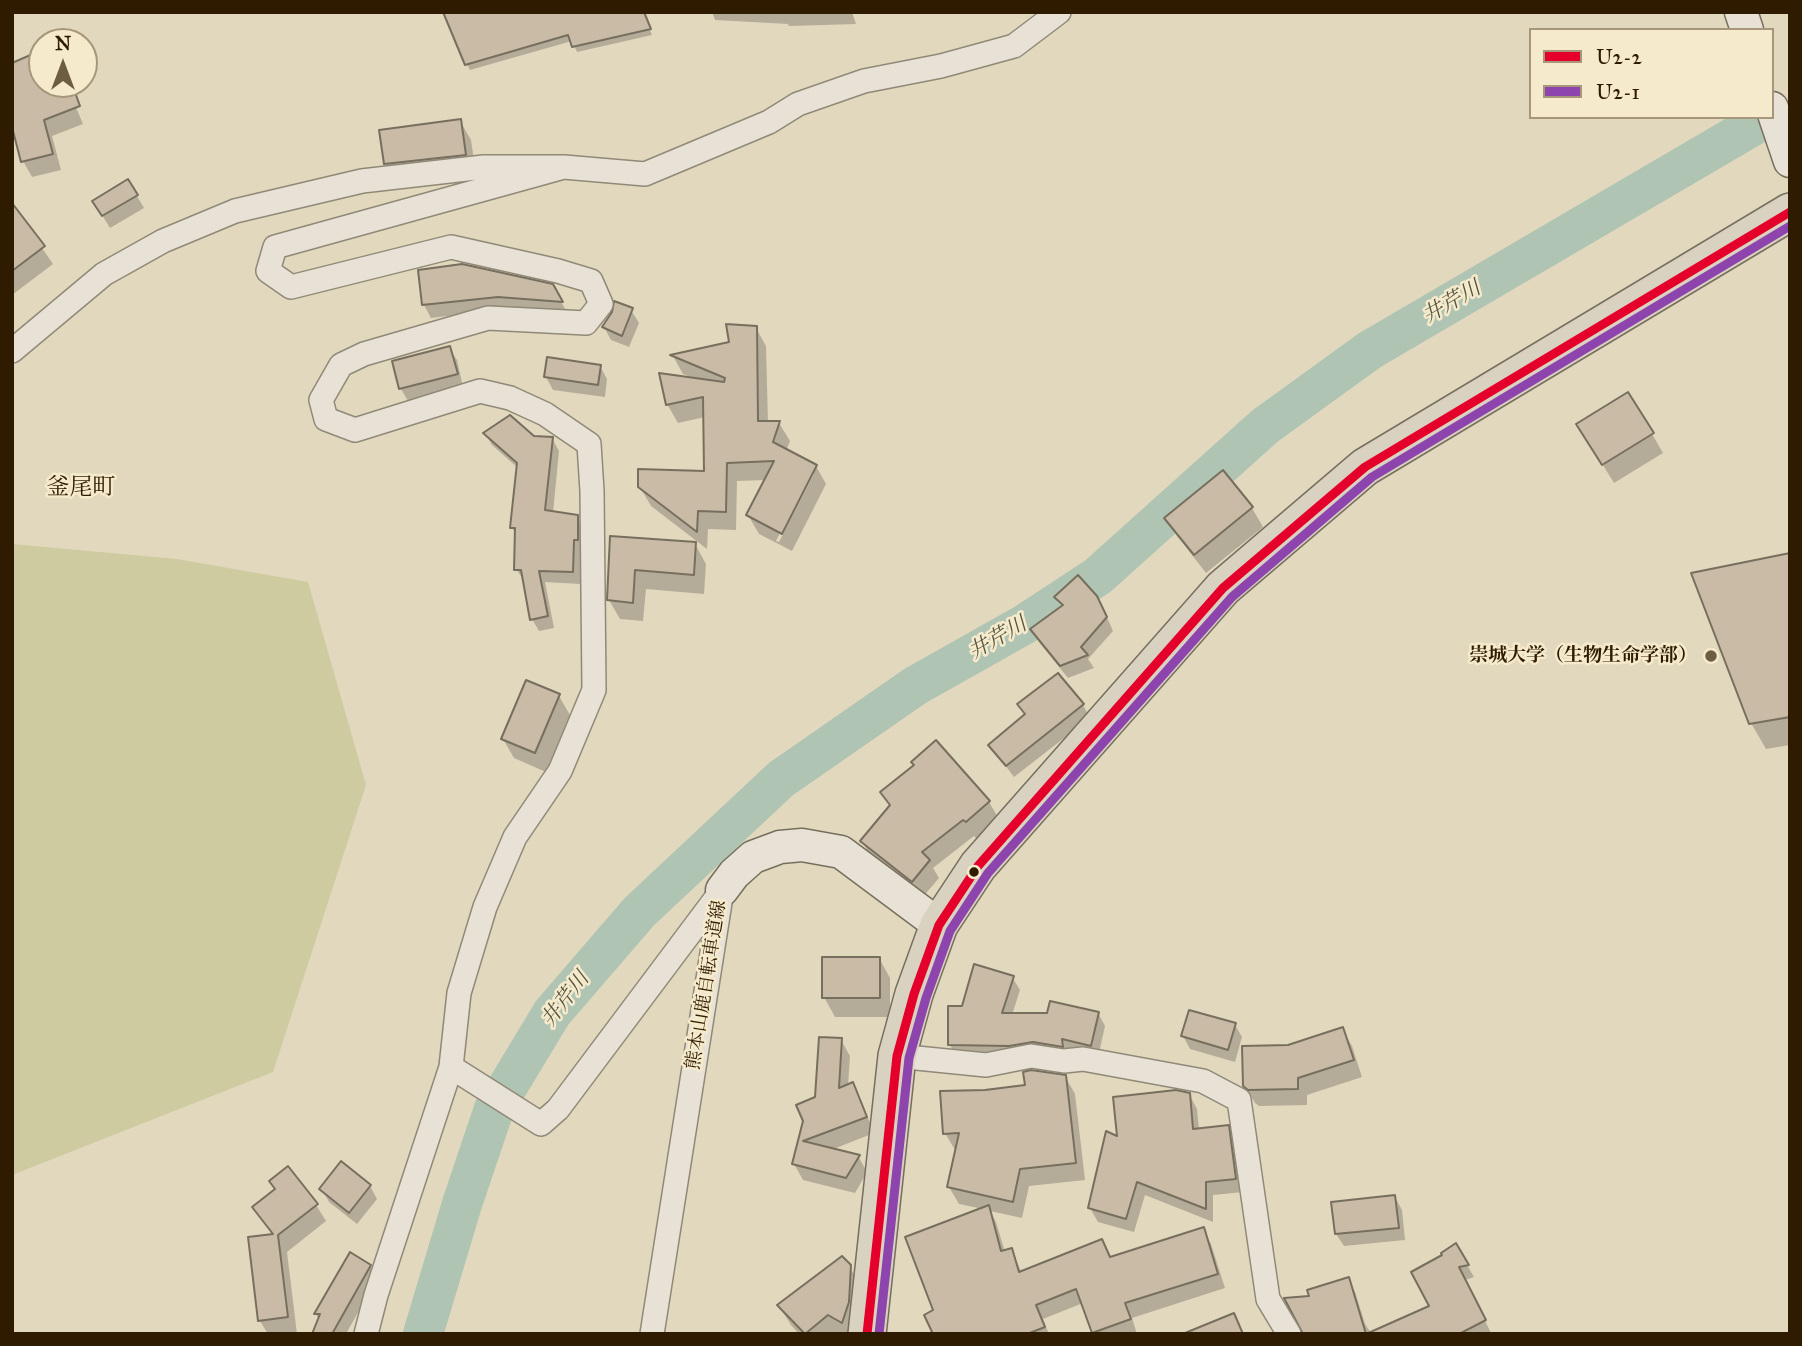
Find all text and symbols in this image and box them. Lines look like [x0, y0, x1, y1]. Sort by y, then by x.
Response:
north arrow [28, 28, 98, 98]
legend [1529, 28, 1774, 119]
text: N [55, 32, 71, 55]
text: U2-2 [1596, 44, 1642, 70]
text: U2-1 [1596, 79, 1640, 105]
water label: 井芹川 [1418, 276, 1486, 330]
district label: 釜尾町 [47, 474, 115, 502]
water label: 井芹川 [964, 612, 1032, 666]
place label: 崇城大学（生物生命学部） [1469, 645, 1697, 667]
marker: 崇城大学（生物生命学部） [1703, 648, 1719, 664]
unlabelled marker [967, 865, 981, 879]
street label: 熊本山鹿自転車道線 [682, 899, 732, 1071]
water label: 井芹川 [537, 967, 595, 1033]

